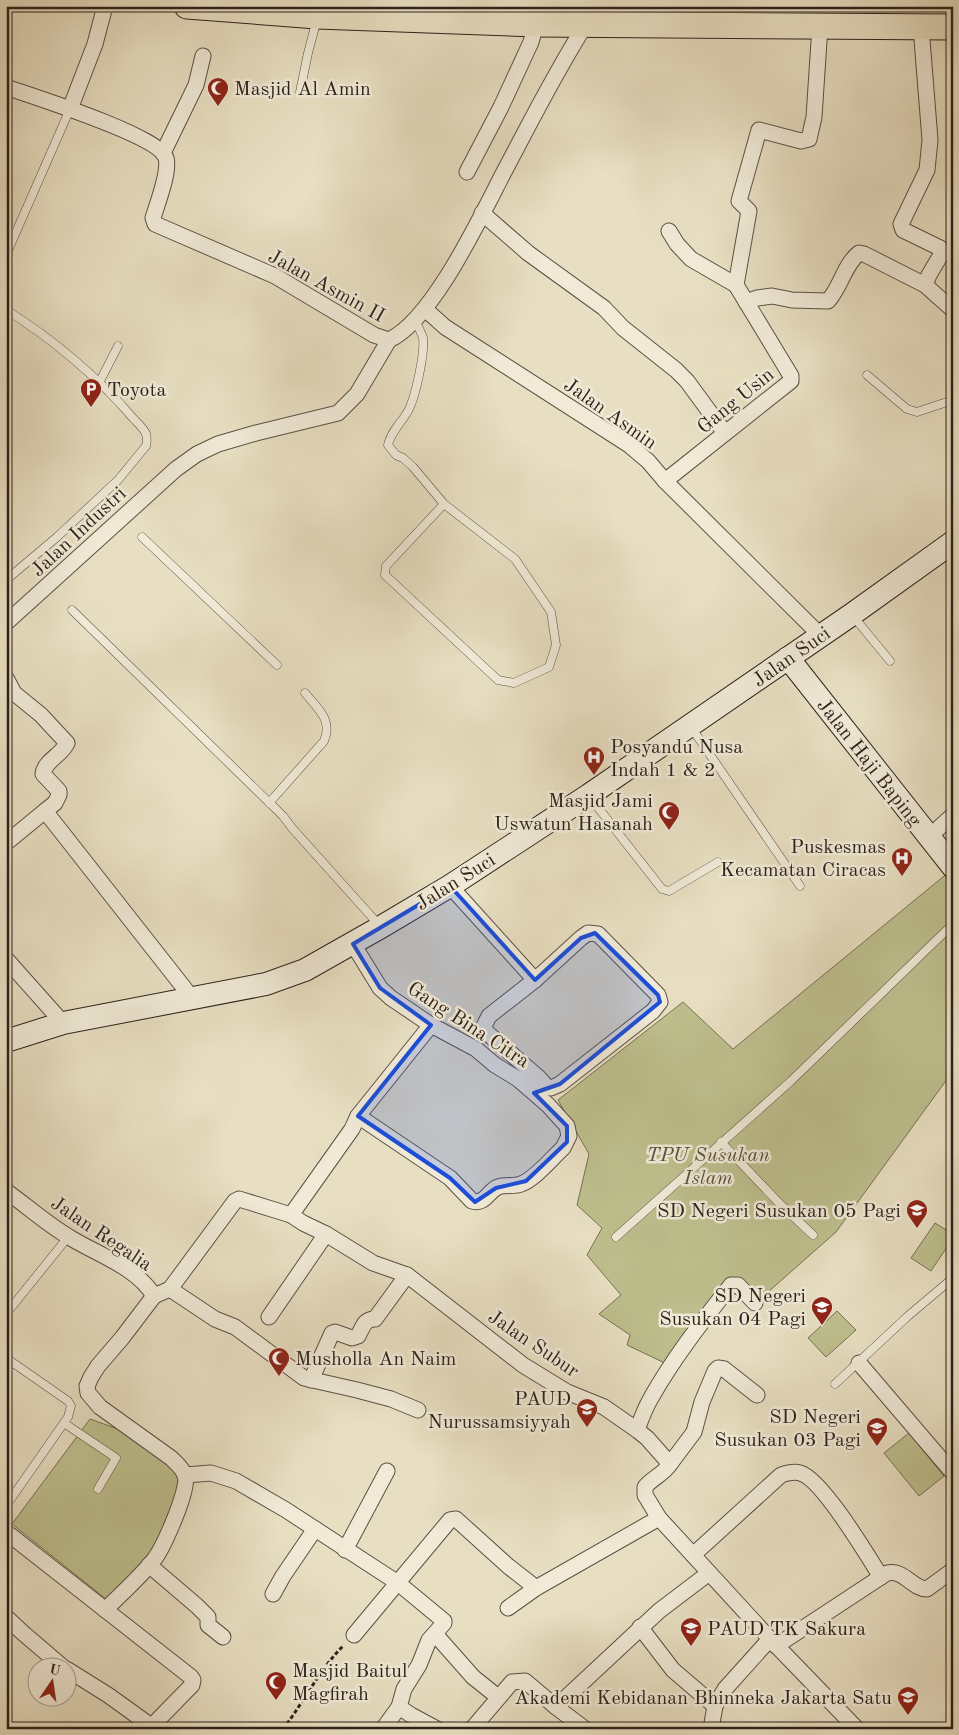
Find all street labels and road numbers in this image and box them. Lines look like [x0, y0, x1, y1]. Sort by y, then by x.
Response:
street label: Jalan Asmin II [264, 247, 388, 327]
street label: Gang Usin [694, 365, 778, 438]
street label: Jalan Asmin [560, 375, 660, 454]
street label: Jalan Industri [28, 484, 131, 581]
street label: Jalan Suci [750, 624, 835, 692]
street label: Jalan Haji Baping [812, 695, 925, 831]
street label: Jalan Suci [413, 850, 499, 915]
street label: Gang Bina Citra [403, 979, 533, 1072]
street label: Jalan Regalia [47, 1194, 155, 1276]
street label: Jalan Subur [484, 1307, 582, 1382]

